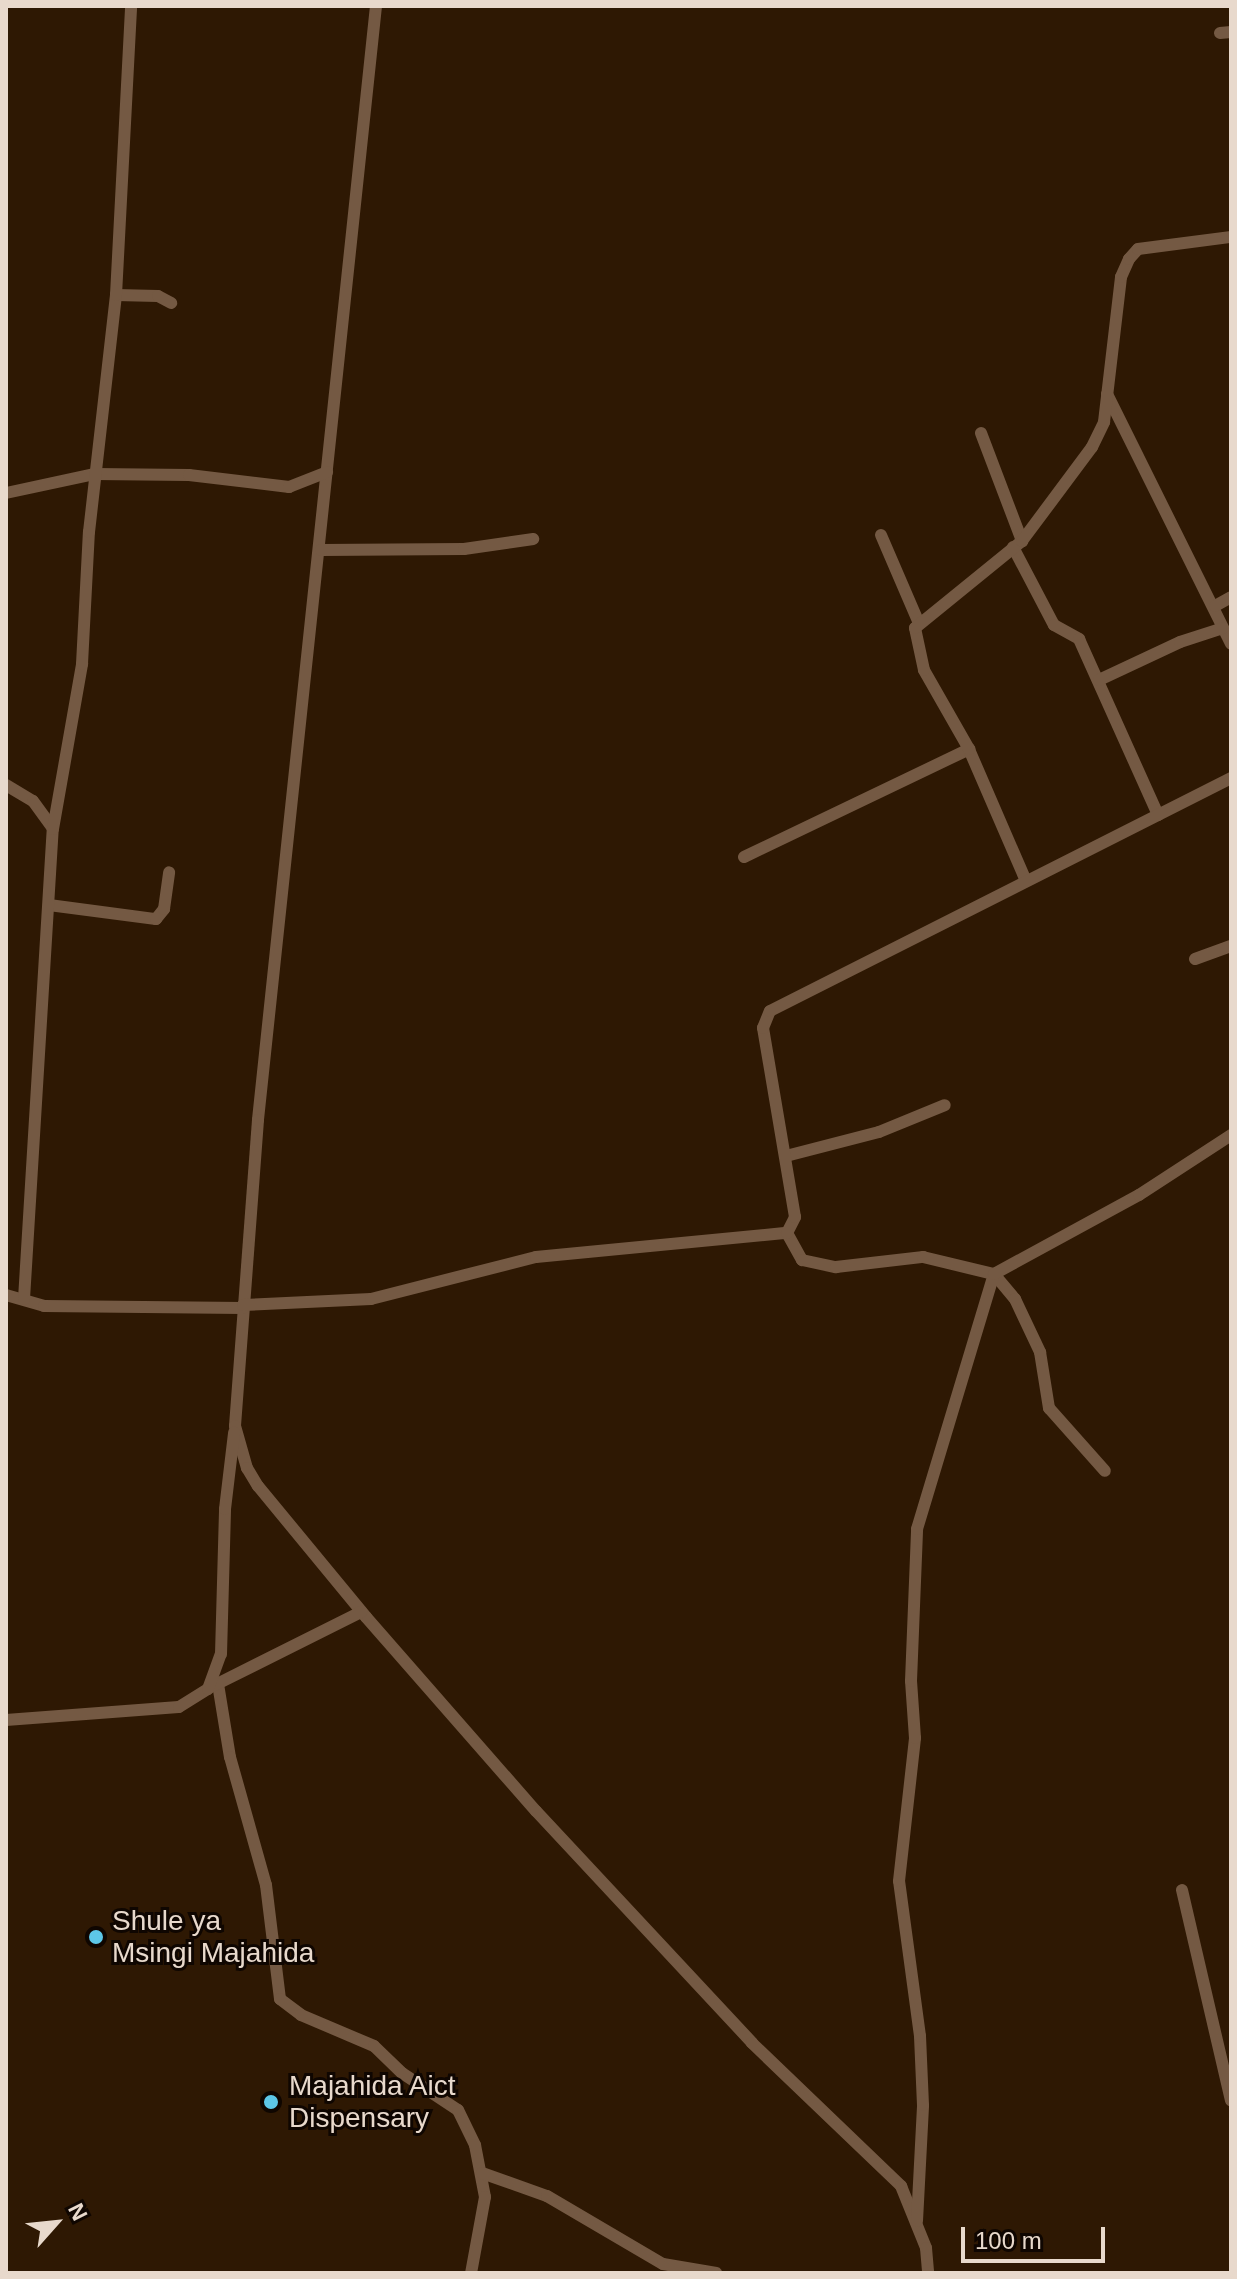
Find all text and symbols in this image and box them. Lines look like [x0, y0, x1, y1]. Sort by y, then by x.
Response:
place label: Shule ya Msingi Majahida [112, 1904, 314, 1970]
marker: Shule ya Msingi Majahida [87, 1928, 105, 1946]
place label: Majahida Aict Dispensary [289, 2069, 457, 2135]
marker: Majahida Aict Dispensary [260, 2091, 282, 2113]
north arrow [16, 2183, 96, 2263]
text: N [63, 2199, 93, 2225]
scale bar [965, 2211, 1109, 2261]
text: 100 m [975, 2227, 1042, 2254]

